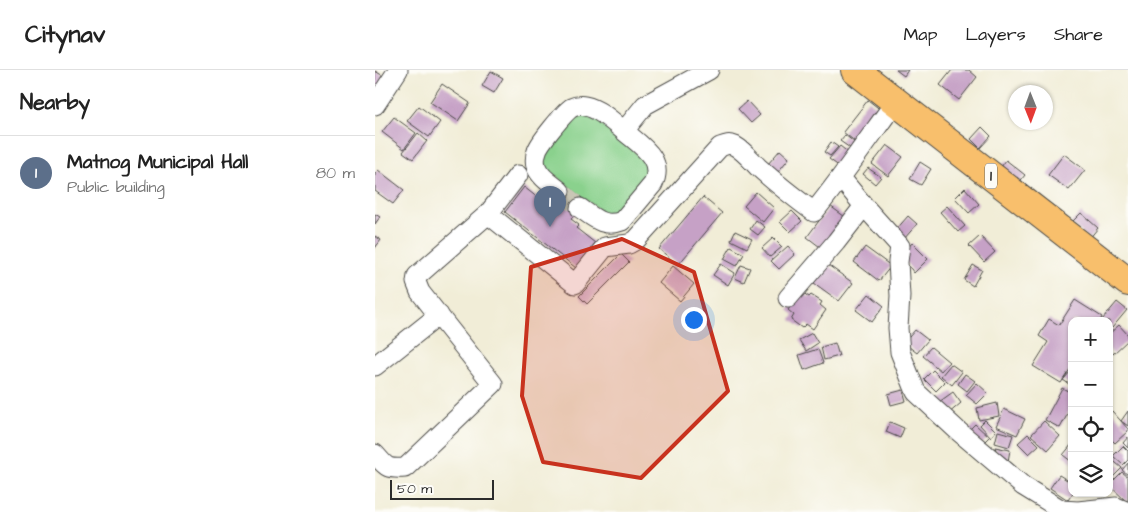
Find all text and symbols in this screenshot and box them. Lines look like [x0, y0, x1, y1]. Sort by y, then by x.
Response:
text: Citynav [25, 18, 105, 52]
text: Map [903, 22, 937, 47]
text: Layers [965, 22, 1026, 47]
text: Share [1054, 22, 1103, 47]
north arrow [1008, 85, 1053, 130]
text: Nearby [20, 88, 90, 117]
text: Matnog Municipal Hall [67, 149, 248, 176]
text: 1 [35, 162, 37, 184]
text: 80 m [316, 162, 355, 184]
road number: 1 [985, 164, 997, 188]
text: Public building [67, 176, 165, 198]
pin: 1 [534, 186, 566, 227]
your location [681, 307, 707, 333]
map controls [1068, 317, 1113, 497]
button: + [1068, 317, 1113, 362]
button: − [1068, 362, 1113, 407]
button: locate [1068, 407, 1113, 452]
button: layers [1068, 452, 1113, 497]
scale bar [390, 477, 494, 500]
text: 50 m [397, 479, 432, 499]

